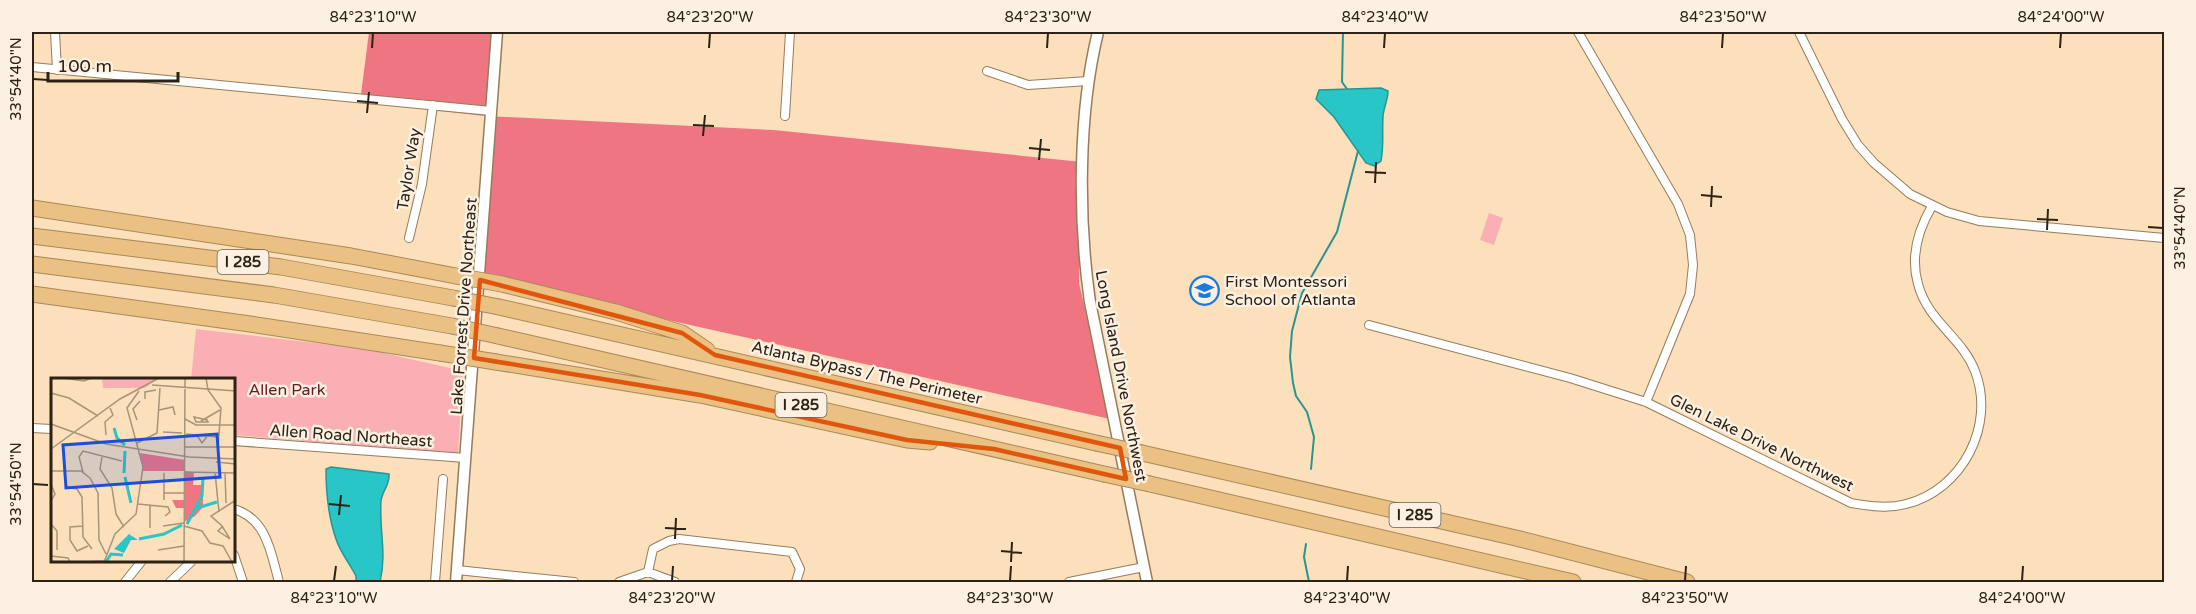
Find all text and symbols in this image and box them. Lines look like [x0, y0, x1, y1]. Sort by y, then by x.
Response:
text: 84°23'10"W [330, 8, 416, 26]
text: 84°23'20"W [667, 8, 753, 26]
text: 84°23'30"W [1005, 8, 1091, 26]
text: 84°23'40"W [1342, 8, 1428, 26]
text: 84°23'50"W [1680, 8, 1766, 26]
text: 84°24'00"W [2018, 8, 2104, 26]
text: 33°54'40"N [7, 37, 25, 121]
scale bar [48, 45, 178, 83]
text: 100 m [57, 55, 112, 77]
street label: Taylor Way [393, 126, 425, 212]
text: 33°54'40"N [2171, 186, 2189, 270]
street label: Lake Forrest Drive Northeast [446, 197, 482, 415]
road number: I 285 [218, 250, 268, 274]
street label: Long Island Drive Northwest [1091, 269, 1151, 484]
place label: First Montessori School of Atlanta [1225, 272, 1356, 310]
school or university icon: First Montessori School of Atlanta [1188, 274, 1220, 306]
street label: Atlanta Bypass / The Perimeter [750, 337, 985, 409]
inset map [51, 378, 236, 563]
park label: Allen Park [249, 380, 326, 400]
street label: Glen Lake Drive Northwest [1666, 390, 1857, 496]
road number: I 285 [776, 393, 826, 417]
street label: Allen Road Northeast [269, 420, 433, 452]
text: 33°54'50"N [7, 442, 25, 526]
road number: I 285 [1390, 503, 1440, 527]
text: 84°23'10"W [291, 589, 377, 607]
text: 84°23'20"W [629, 589, 715, 607]
text: 84°23'30"W [967, 589, 1053, 607]
text: 84°23'40"W [1304, 589, 1390, 607]
text: 84°23'50"W [1642, 589, 1728, 607]
text: 84°24'00"W [1979, 589, 2065, 607]

